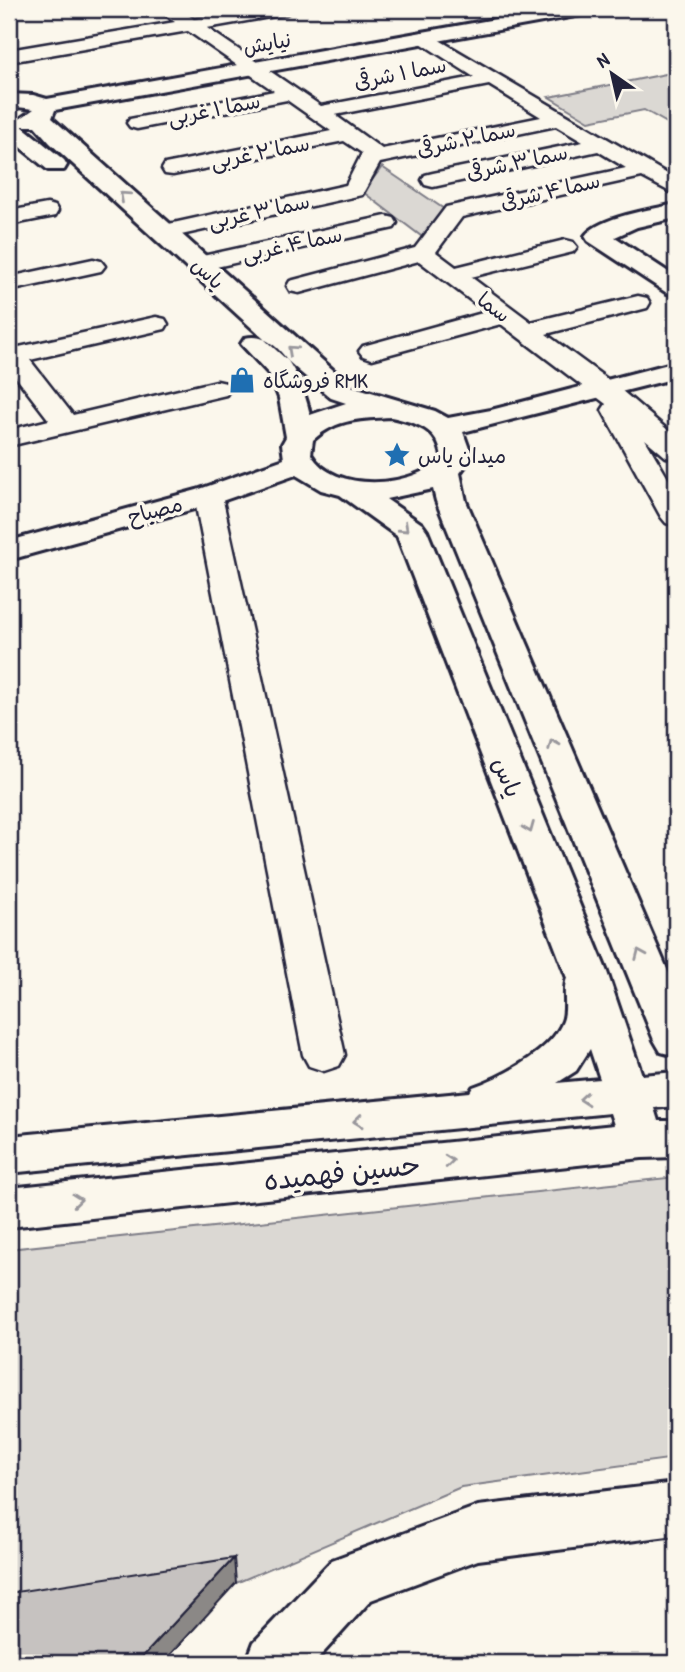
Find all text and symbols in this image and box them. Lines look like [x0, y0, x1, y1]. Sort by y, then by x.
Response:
street label: نیایش [241, 25, 293, 61]
north arrow [576, 38, 646, 108]
text: N [591, 46, 614, 74]
street label: سما ۱ شرقی [351, 50, 449, 96]
street label: سما ۱ غربی [165, 86, 263, 132]
street label: سما ۲ شرقی [414, 114, 518, 164]
street label: سما ۲ غربی [208, 128, 312, 176]
street label: سما ۳ شرقی [464, 137, 570, 187]
street label: سما ۴ شرقی [497, 165, 603, 217]
street label: سما ۳ غربی [206, 186, 312, 236]
one-way arrow [119, 192, 132, 205]
street label: سما ۴ غربی [239, 219, 345, 269]
street label: یاس [185, 250, 231, 296]
street label: سما [471, 285, 517, 329]
one-way arrow [287, 345, 300, 358]
shop icon: فروشگاه RMK [227, 365, 257, 395]
place label: فروشگاه RMK [263, 366, 368, 395]
place icon: میدان یاس [382, 440, 412, 470]
place label: میدان یاس [418, 441, 506, 470]
street label: مصباح [124, 489, 186, 531]
one-way arrow [396, 520, 409, 532]
one-way arrow [547, 739, 561, 751]
street label: یاس [486, 752, 530, 802]
one-way arrow [520, 821, 534, 833]
one-way arrow [635, 949, 649, 961]
one-way arrow [578, 1091, 589, 1106]
one-way arrow [352, 1113, 363, 1128]
street label: حسین فهمیده [262, 1145, 422, 1199]
one-way arrow [443, 1153, 455, 1168]
one-way arrow [71, 1193, 82, 1208]

